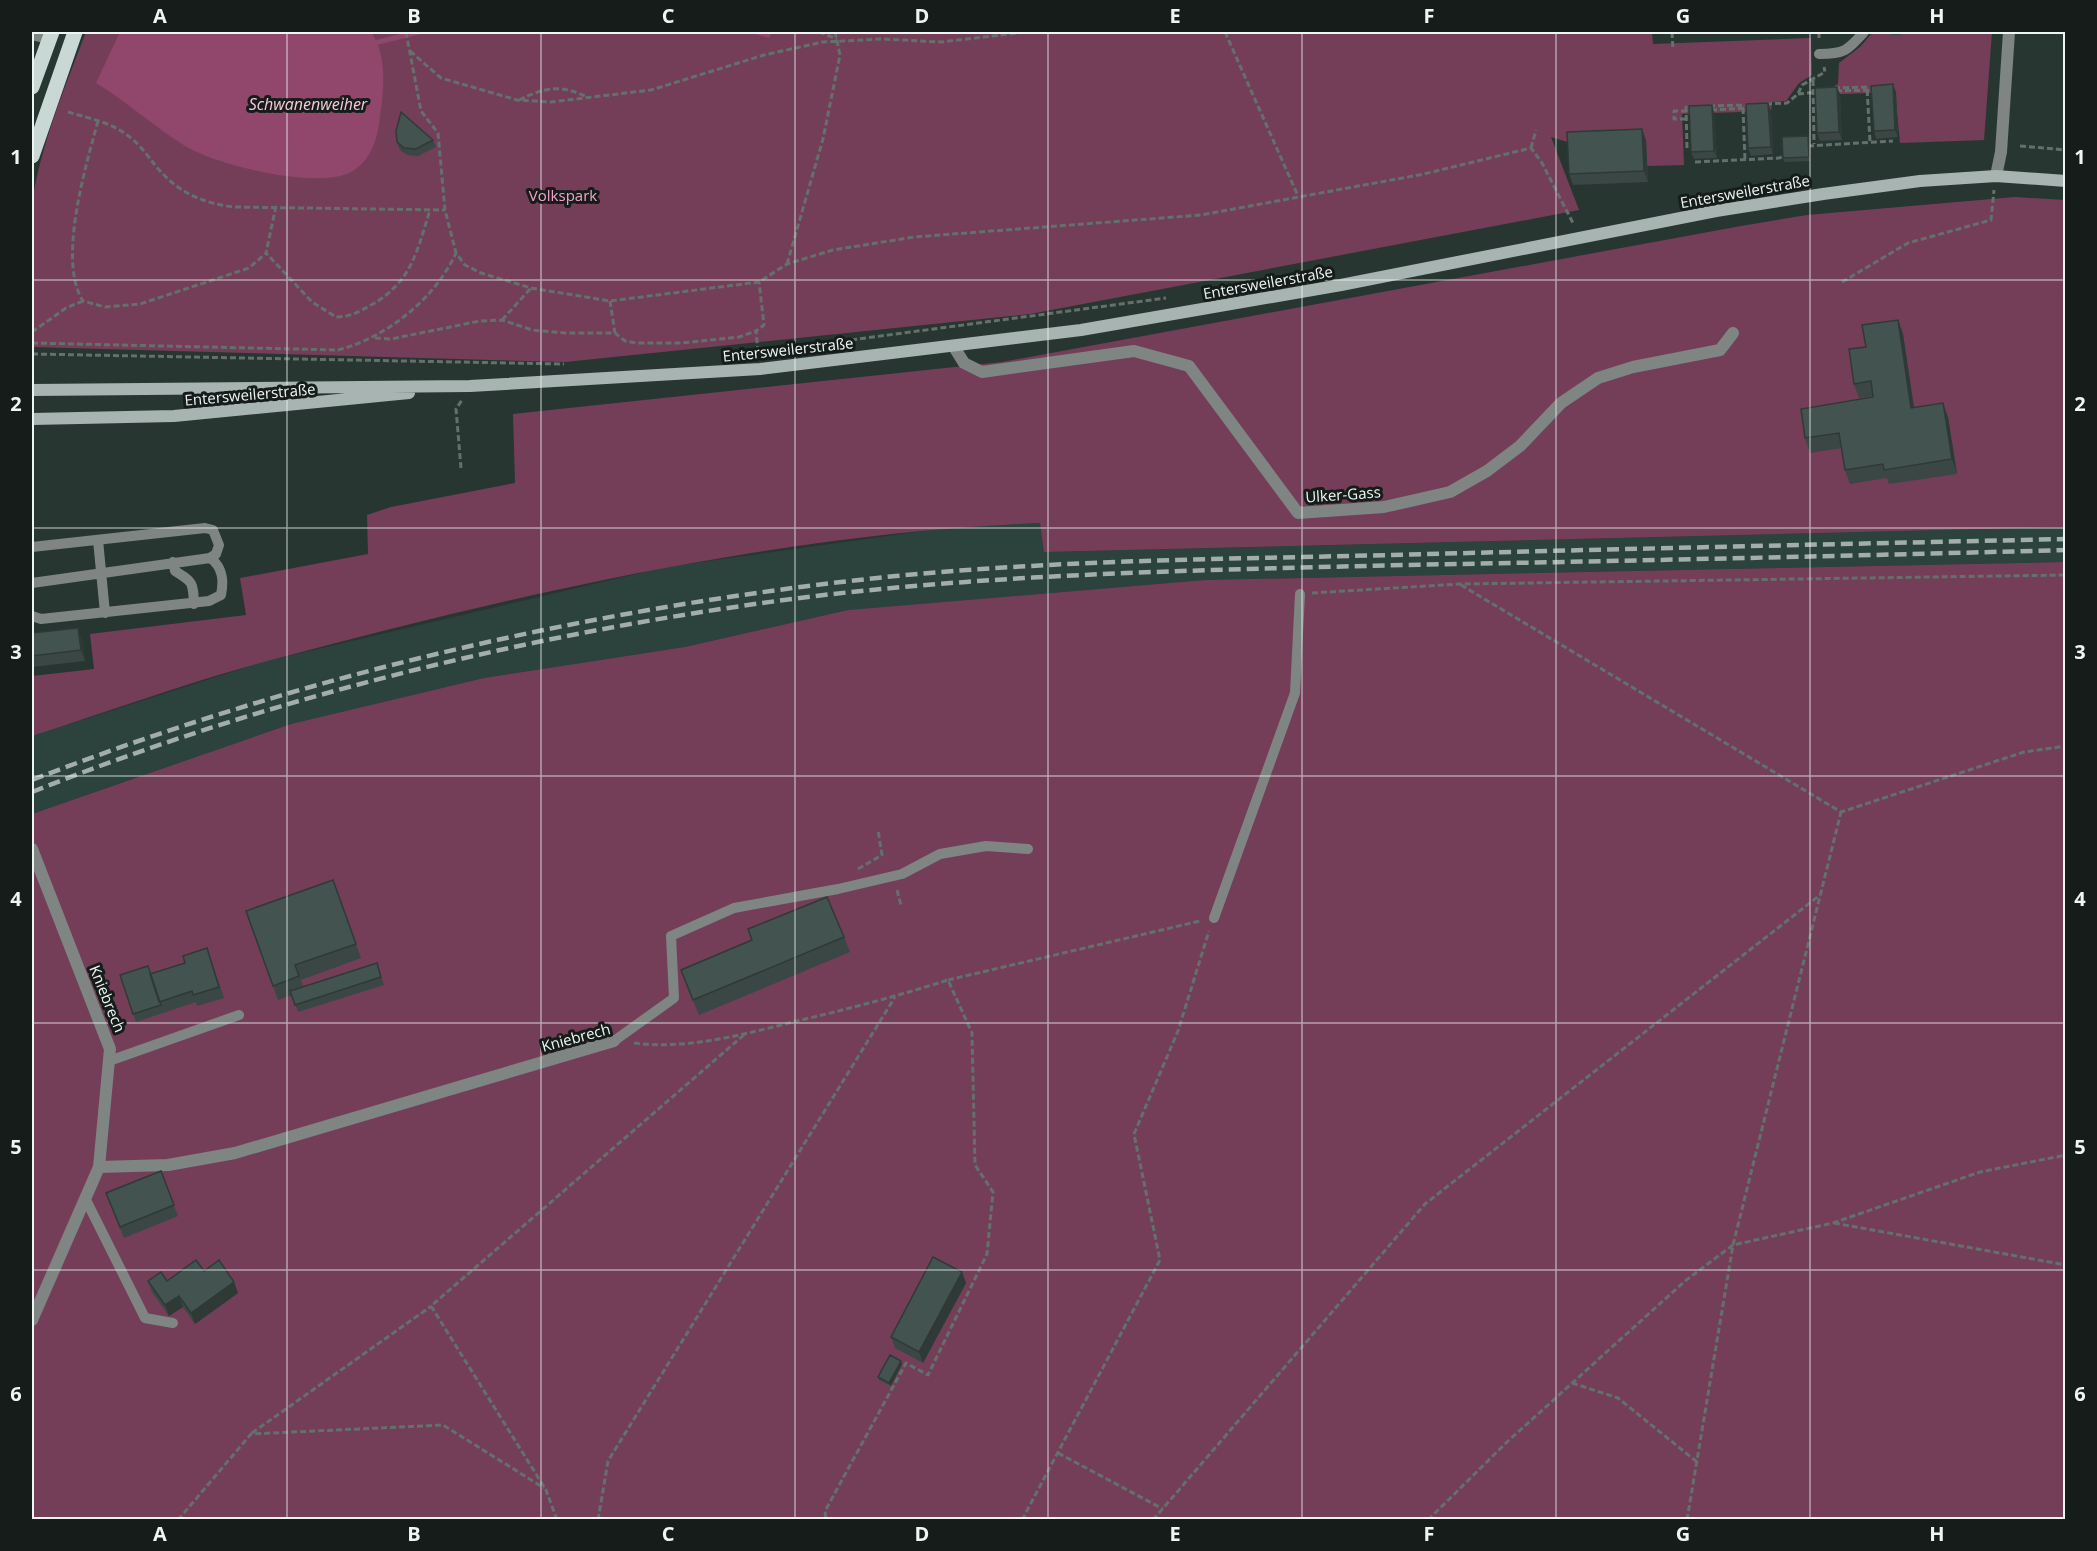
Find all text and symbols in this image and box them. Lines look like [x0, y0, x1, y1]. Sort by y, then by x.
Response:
text: A [153, 2, 167, 29]
text: B [407, 2, 421, 29]
text: C [662, 2, 675, 29]
text: D [915, 2, 929, 29]
text: E [1169, 2, 1181, 29]
text: F [1424, 2, 1434, 29]
text: G [1676, 2, 1690, 29]
text: H [1929, 2, 1945, 29]
water label: Schwanenweiher [249, 93, 368, 115]
text: 1 [10, 143, 22, 170]
text: 1 [2074, 143, 2086, 170]
street label: Entersweilerstraße [1678, 170, 1811, 212]
park label: Volkspark [529, 185, 597, 205]
street label: Entersweilerstraße [1201, 261, 1334, 303]
street label: Entersweilerstraße [721, 332, 854, 366]
street label: Entersweilerstraße [184, 378, 316, 410]
text: 2 [10, 390, 22, 417]
text: 2 [2074, 390, 2086, 417]
street label: Ulker-Gass [1305, 481, 1381, 507]
text: 3 [10, 638, 22, 665]
text: 3 [2074, 638, 2086, 665]
text: 4 [10, 885, 22, 912]
text: 4 [2074, 885, 2086, 912]
street label: Kniebrech [85, 962, 130, 1035]
street label: Kniebrech [539, 1018, 612, 1056]
text: 5 [10, 1133, 22, 1160]
text: 5 [2074, 1133, 2086, 1160]
text: 6 [10, 1380, 22, 1407]
text: 6 [2074, 1380, 2086, 1407]
text: A [153, 1520, 167, 1547]
text: B [407, 1520, 421, 1547]
text: C [662, 1520, 675, 1547]
text: D [915, 1520, 929, 1547]
text: E [1169, 1520, 1181, 1547]
text: F [1424, 1520, 1434, 1547]
text: G [1676, 1520, 1690, 1547]
text: H [1929, 1520, 1945, 1547]

